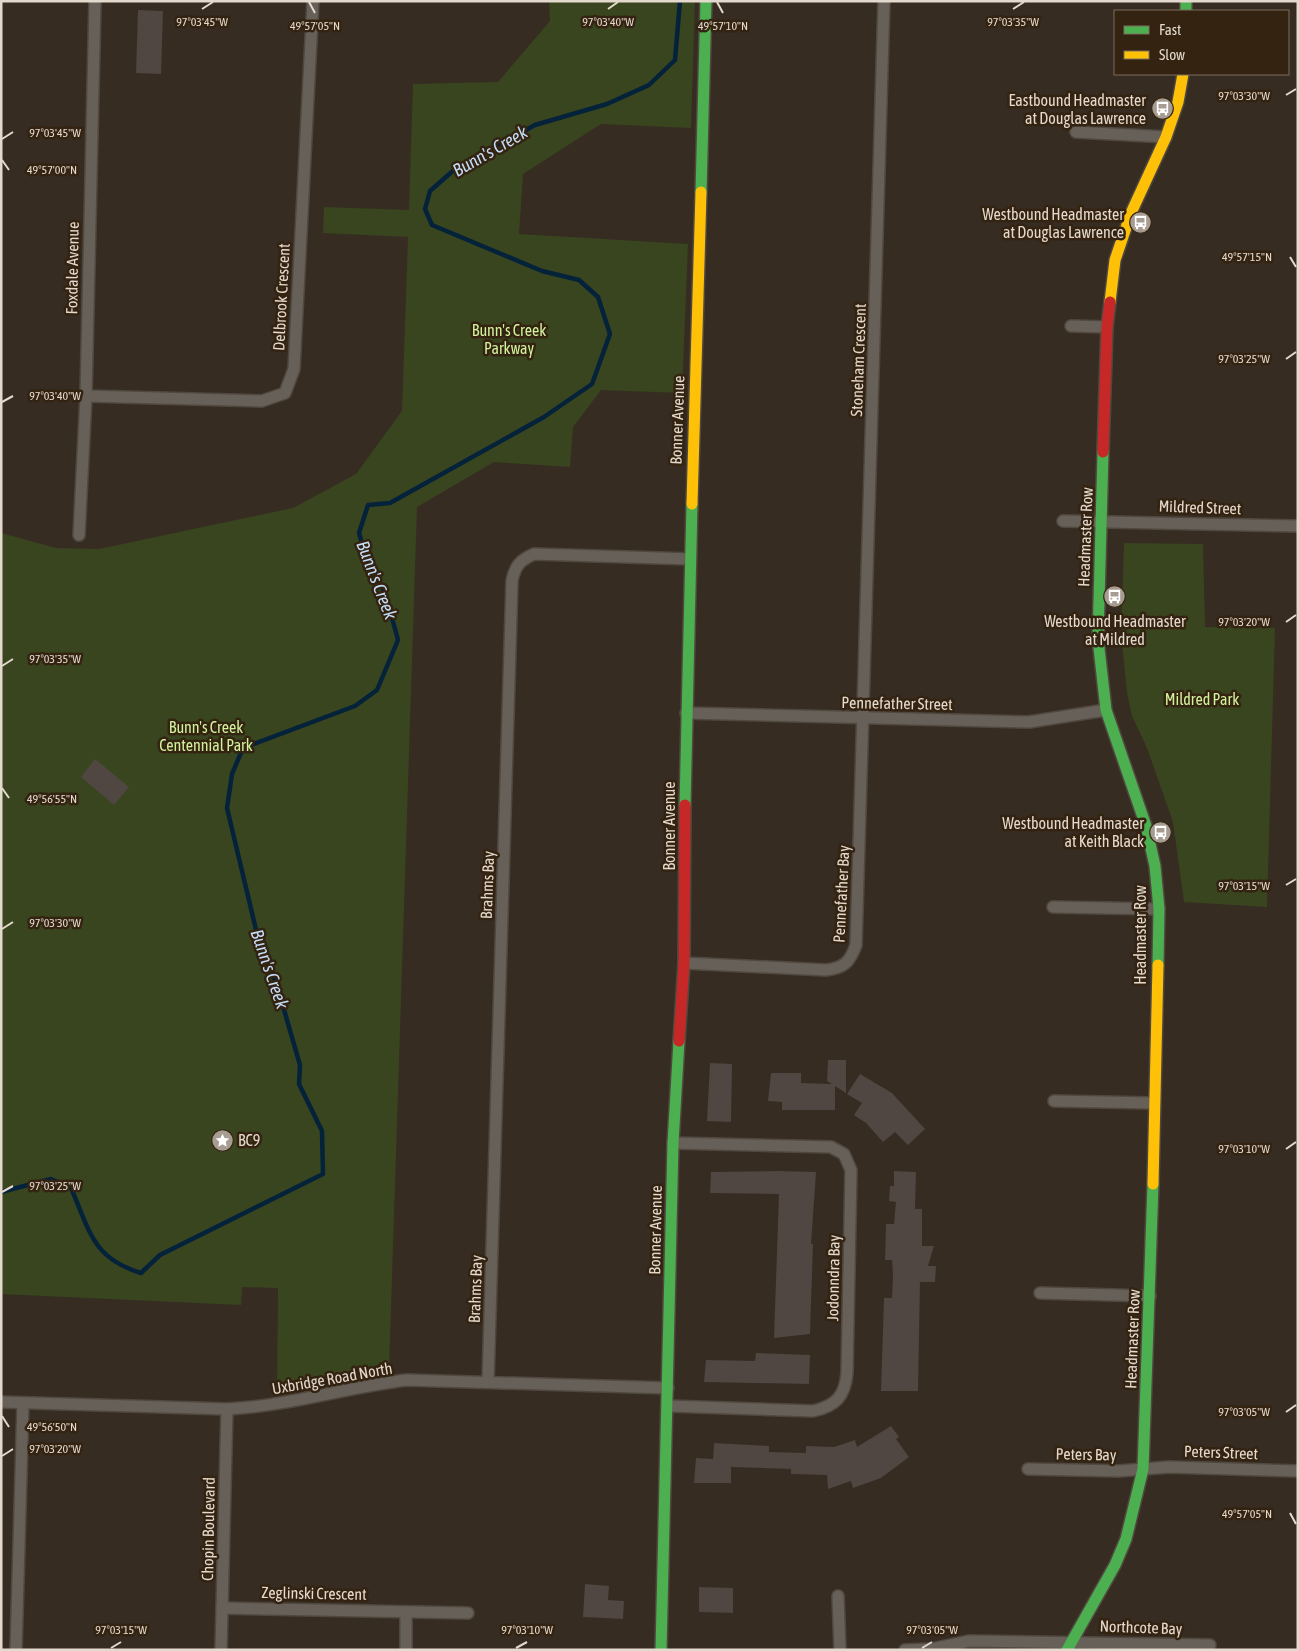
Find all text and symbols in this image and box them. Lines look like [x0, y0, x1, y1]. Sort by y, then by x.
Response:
legend [1114, 10, 1289, 75]
text: 97°03'45"W [176, 15, 228, 29]
text: 97°03'40"W [582, 15, 634, 29]
text: 97°03'35"W [987, 15, 1039, 29]
text: 49°57'05"N [290, 19, 340, 33]
text: 49°57'10"N [698, 19, 748, 33]
text: Fast [1159, 21, 1181, 38]
text: Slow [1159, 46, 1185, 63]
text: 97°03'30"W [1218, 89, 1270, 103]
place label: Eastbound Headmaster at Douglas Lawrence [1008, 91, 1146, 128]
bus stop icon: Eastbound Headmaster at Douglas Lawrence [1150, 97, 1174, 121]
water label: Bunn's Creek [449, 121, 532, 181]
text: 97°03'45"W [29, 126, 81, 140]
text: 49°57'00"N [27, 163, 77, 177]
place label: Westbound Headmaster at Douglas Lawrence [982, 205, 1124, 242]
bus stop icon: Westbound Headmaster at Douglas Lawrence [1128, 211, 1152, 235]
street label: Foxdale Avenue [62, 222, 82, 314]
street label: Delbrook Crescent [269, 243, 293, 351]
text: 49°57'15"N [1222, 250, 1272, 264]
street label: Stoneham Crescent [847, 303, 869, 417]
park label: Bunn's Creek Parkway [472, 321, 546, 358]
text: 97°03'25"W [1218, 352, 1270, 366]
street label: Bonner Avenue [666, 375, 688, 465]
text: 97°03'40"W [29, 389, 81, 403]
street label: Headmaster Row [1074, 486, 1096, 587]
street label: Mildred Street [1158, 497, 1242, 517]
water label: Bunn's Creek [352, 538, 402, 623]
bus stop icon: Westbound Headmaster at Mildred [1103, 585, 1127, 609]
place label: Westbound Headmaster at Mildred [1044, 612, 1186, 648]
text: 97°03'20"W [1218, 615, 1270, 629]
text: 97°03'35"W [29, 652, 81, 666]
park label: Mildred Park [1165, 690, 1239, 708]
street label: Pennefather Street [841, 693, 953, 713]
park label: Bunn's Creek Centennial Park [159, 718, 253, 754]
street label: Bonner Avenue [660, 781, 678, 871]
text: 49°56'55"N [27, 792, 77, 806]
place label: Westbound Headmaster at Keith Black [1002, 814, 1144, 850]
bus stop icon: Westbound Headmaster at Keith Black [1148, 820, 1172, 844]
street label: Pennefather Bay [829, 844, 854, 943]
street label: Brahms Bay [477, 850, 498, 919]
text: 97°03'15"W [1218, 879, 1270, 893]
street label: Headmaster Row [1131, 885, 1149, 985]
text: 97°03'30"W [29, 916, 81, 930]
water label: Bunn's Creek [247, 926, 294, 1013]
place icon: BC9 [210, 1128, 234, 1152]
place label: BC9 [238, 1131, 260, 1149]
text: 97°03'10"W [1218, 1142, 1270, 1156]
text: 97°03'25"W [29, 1179, 81, 1193]
street label: Bonner Avenue [645, 1185, 665, 1275]
street label: Jodonndra Bay [823, 1234, 844, 1321]
street label: Brahms Bay [465, 1254, 486, 1323]
street label: Headmaster Row [1121, 1288, 1143, 1389]
street label: Uxbridge Road North [270, 1359, 394, 1398]
text: 97°03'05"W [1218, 1405, 1270, 1419]
text: 49°56'50"N [27, 1420, 77, 1434]
text: 97°03'20"W [29, 1442, 81, 1456]
street label: Peters Street [1184, 1442, 1259, 1462]
street label: Peters Bay [1055, 1444, 1117, 1465]
street label: Chopin Boulevard [198, 1477, 219, 1581]
text: 49°57'05"N [1222, 1507, 1272, 1521]
street label: Zeglinski Crescent [261, 1583, 367, 1604]
street label: Northcote Bay [1099, 1617, 1183, 1638]
text: 97°03'15"W [95, 1623, 147, 1637]
text: 97°03'10"W [501, 1623, 553, 1637]
text: 97°03'05"W [906, 1623, 958, 1637]

